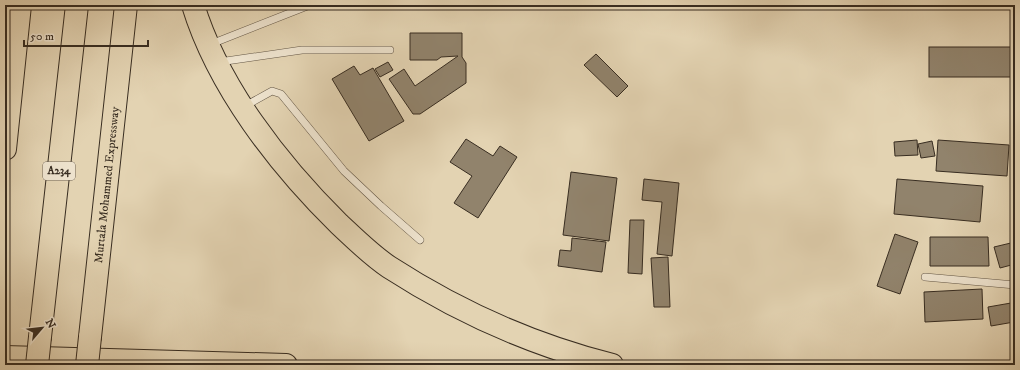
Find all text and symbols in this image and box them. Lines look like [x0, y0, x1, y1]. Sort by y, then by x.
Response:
scale bar [24, 22, 148, 48]
text: 50 m [30, 29, 54, 44]
street label: Murtala Mohammed Expressway [91, 106, 122, 264]
road number: A234 [43, 162, 75, 180]
north arrow [22, 308, 62, 348]
text: N [42, 317, 58, 331]

